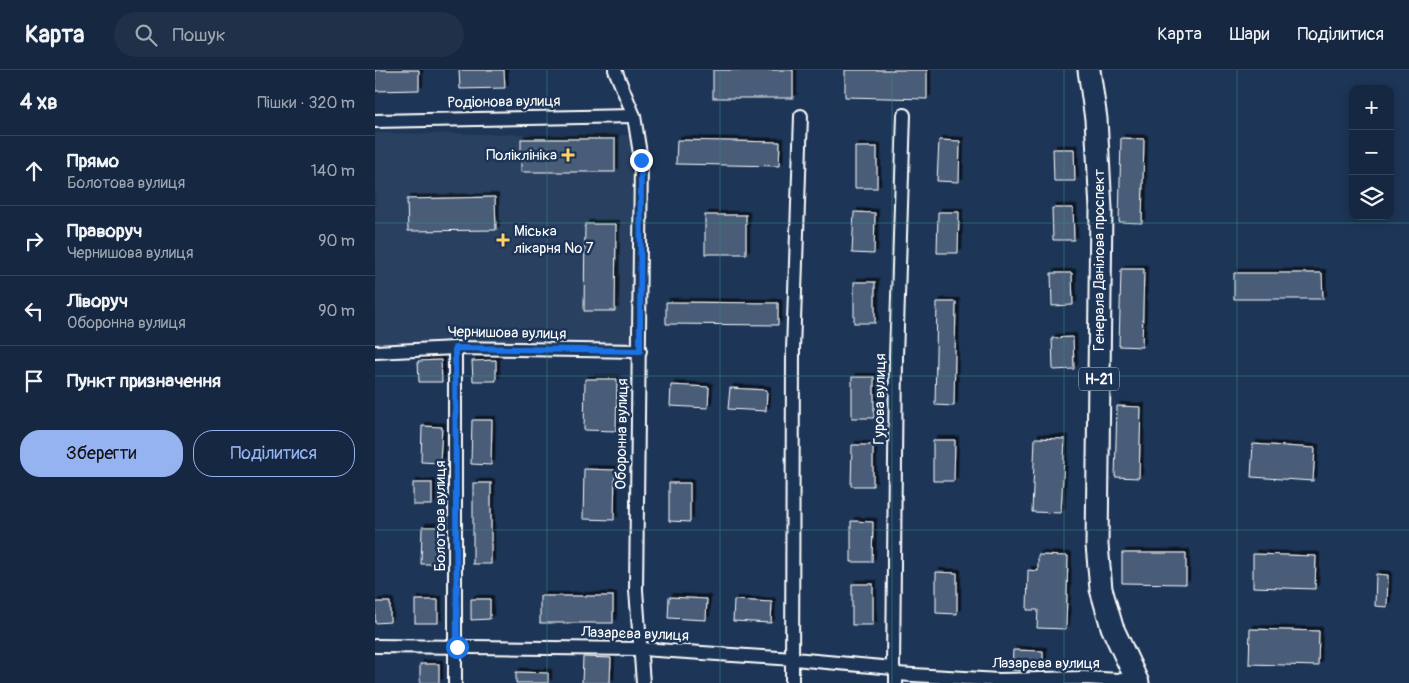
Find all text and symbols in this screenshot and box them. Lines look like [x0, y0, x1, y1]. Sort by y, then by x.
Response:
search box [114, 12, 464, 57]
text: Карта [25, 20, 84, 49]
icon: search [132, 21, 160, 49]
text: Пошук [172, 23, 225, 47]
text: Карта [1157, 23, 1202, 46]
text: Шари [1230, 23, 1269, 46]
text: Поділитися [1297, 23, 1384, 46]
map controls [1349, 85, 1394, 220]
button: + [1349, 85, 1394, 130]
text: 4 хв [20, 89, 58, 116]
street label: Родіонова вулиця [447, 92, 561, 112]
text: Пішки · 320 m [257, 93, 355, 113]
button: − [1349, 130, 1394, 175]
place label: Поліклініка [486, 146, 557, 165]
marker: Поліклініка [561, 148, 575, 162]
text: Прямо [67, 149, 119, 173]
route end [630, 149, 653, 172]
icon: ahead [20, 157, 48, 185]
text: 140 m [311, 161, 355, 181]
street label: Генерала Данілова проспект [1090, 169, 1109, 351]
text: Болотова вулиця [67, 173, 185, 193]
button: layers [1349, 175, 1394, 220]
text: Праворуч [67, 219, 142, 243]
place label: Міська лікарня № 7 [514, 222, 594, 258]
icon: right [20, 227, 48, 255]
text: 90 m [318, 231, 355, 251]
marker: Міська лікарня № 7 [496, 233, 510, 247]
text: Чернишова вулиця [67, 243, 194, 263]
text: Ліворуч [67, 289, 128, 313]
icon: left [20, 297, 48, 325]
text: 90 m [318, 301, 355, 321]
text: Оборонна вулиця [67, 313, 186, 333]
street label: Чернишова вулиця [447, 322, 567, 344]
street label: Гурова вулиця [870, 353, 890, 445]
icon: arrive [20, 367, 48, 395]
road number: Н-21 [1079, 368, 1119, 390]
text: Пункт призначення [67, 369, 221, 393]
street label: Оборонна вулиця [612, 378, 632, 490]
button: Зберегти [20, 430, 183, 477]
button: Поділитися [193, 430, 355, 477]
street label: Болотова вулиця [431, 461, 450, 572]
street label: Лазарєва вулиця [580, 623, 689, 645]
route start [446, 636, 469, 659]
street label: Лазарєва вулиця [991, 654, 1100, 673]

